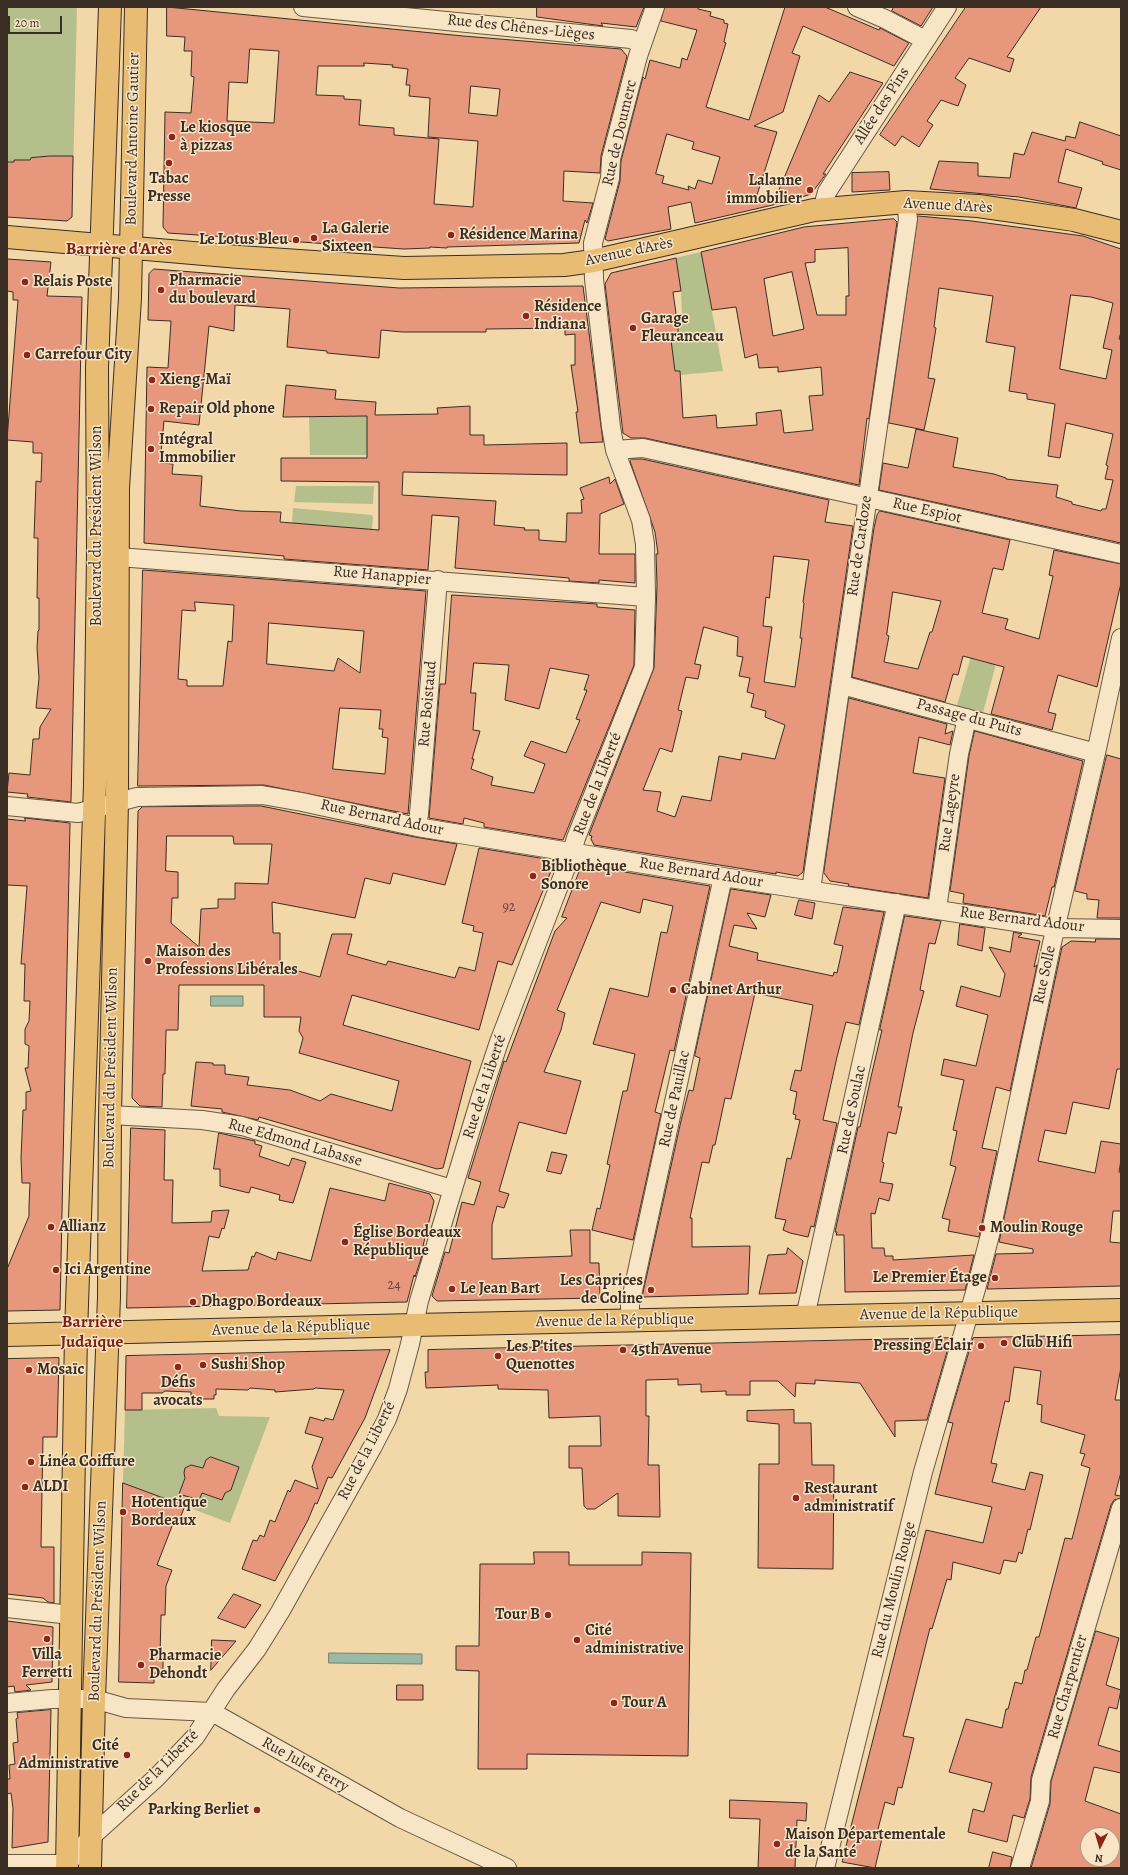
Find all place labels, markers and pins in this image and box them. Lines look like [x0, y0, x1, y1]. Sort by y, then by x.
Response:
place label: Le kiosque à pizzas [180, 118, 251, 156]
marker: Le kiosque à pizzas [167, 132, 177, 142]
marker: Tabac Presse [164, 158, 174, 168]
place label: Tabac Presse [147, 169, 191, 207]
place label: Lalanne immobilier [727, 171, 802, 209]
marker: Lalanne immobilier [805, 185, 815, 195]
place label: La Galerie Sixteen [322, 219, 389, 257]
place label: Résidence Marina [459, 225, 578, 245]
place label: Le Lotus Bleu [199, 230, 288, 250]
marker: Résidence Marina [446, 230, 456, 240]
marker: La Galerie Sixteen [309, 233, 319, 243]
marker: Le Lotus Bleu [291, 235, 301, 245]
place label: Pharmacie du boulevard [169, 271, 256, 309]
place label: Relais Poste [33, 272, 112, 292]
marker: Relais Poste [20, 277, 30, 287]
marker: Pharmacie du boulevard [156, 285, 166, 295]
place label: Résidence Indiana [534, 297, 601, 335]
place label: Garage Fleuranceau [641, 309, 724, 347]
marker: Résidence Indiana [521, 311, 531, 321]
marker: Garage Fleuranceau [628, 323, 638, 333]
place label: Carrefour City [35, 345, 132, 365]
marker: Carrefour City [22, 350, 32, 360]
place label: Xieng-Maï [160, 370, 231, 390]
marker: Xieng-Maï [147, 375, 157, 385]
place label: Repair Old phone [159, 399, 275, 419]
marker: Repair Old phone [146, 404, 156, 414]
place label: Intégral Immobilier [159, 430, 236, 468]
marker: Intégral Immobilier [146, 444, 156, 454]
place label: Bibliothèque Sonore [541, 857, 627, 895]
marker: Bibliothèque Sonore [528, 871, 538, 881]
place label: Maison des Professions Libérales [156, 942, 298, 980]
marker: Maison des Professions Libérales [143, 956, 153, 966]
place label: Cabinet Arthur [681, 980, 782, 1000]
marker: Cabinet Arthur [668, 985, 678, 995]
place label: Allianz [59, 1217, 106, 1237]
place label: Moulin Rouge [990, 1218, 1083, 1238]
marker: Allianz [46, 1222, 56, 1232]
place label: Église Bordeaux République [353, 1223, 461, 1261]
marker: Moulin Rouge [977, 1223, 987, 1233]
marker: Église Bordeaux République [340, 1237, 350, 1247]
place label: Ici Argentine [64, 1260, 151, 1280]
marker: Ici Argentine [51, 1265, 61, 1275]
place label: Le Premier Étage [872, 1268, 987, 1288]
place label: Les Caprices de Coline [560, 1271, 643, 1309]
marker: Le Premier Étage [990, 1273, 1000, 1283]
place label: Le Jean Bart [460, 1279, 540, 1299]
marker: Le Jean Bart [447, 1284, 457, 1294]
marker: Les Caprices de Coline [646, 1285, 656, 1295]
place label: Dhagpo Bordeaux [201, 1292, 321, 1312]
marker: Dhagpo Bordeaux [188, 1297, 198, 1307]
place label: Club Hifi [1012, 1333, 1072, 1353]
place label: Pressing Éclair [873, 1336, 973, 1356]
place label: Les P'tites Quenottes [506, 1337, 575, 1375]
marker: Club Hifi [999, 1338, 1009, 1348]
place label: 45th Avenue [631, 1340, 711, 1360]
marker: Pressing Éclair [976, 1341, 986, 1351]
marker: 45th Avenue [618, 1345, 628, 1355]
marker: Les P'tites Quenottes [493, 1351, 503, 1361]
place label: Sushi Shop [211, 1355, 285, 1375]
place label: Mosaïc [37, 1360, 84, 1380]
marker: Sushi Shop [198, 1360, 208, 1370]
marker: Défis avocats [173, 1362, 183, 1372]
marker: Mosaïc [24, 1365, 34, 1375]
place label: Défis avocats [153, 1373, 203, 1411]
place label: Linéa Coiffure [39, 1452, 135, 1472]
marker: Linéa Coiffure [26, 1457, 36, 1467]
place label: ALDI [33, 1477, 68, 1497]
place label: Restaurant administratif [804, 1479, 893, 1517]
marker: ALDI [20, 1482, 30, 1492]
place label: Hotentique Bordeaux [131, 1493, 207, 1531]
marker: Restaurant administratif [791, 1493, 801, 1503]
marker: Hotentique Bordeaux [118, 1507, 128, 1517]
place label: Tour B [495, 1605, 540, 1625]
marker: Tour B [543, 1610, 553, 1620]
place label: Cité administrative [585, 1621, 684, 1659]
marker: Villa Ferretti [42, 1634, 52, 1644]
marker: Cité administrative [572, 1635, 582, 1645]
place label: Villa Ferretti [22, 1645, 72, 1683]
place label: Pharmacie Dehondt [149, 1646, 221, 1684]
marker: Pharmacie Dehondt [136, 1660, 146, 1670]
place label: Tour A [622, 1693, 667, 1713]
marker: Tour A [609, 1698, 619, 1708]
place label: Cité Administrative [18, 1736, 119, 1774]
marker: Cité Administrative [122, 1750, 132, 1760]
place label: Parking Berliet [148, 1800, 249, 1820]
marker: Parking Berliet [252, 1805, 262, 1815]
place label: Maison Départementale de la Santé [785, 1825, 946, 1863]
marker: Maison Départementale de la Santé [772, 1839, 782, 1849]

